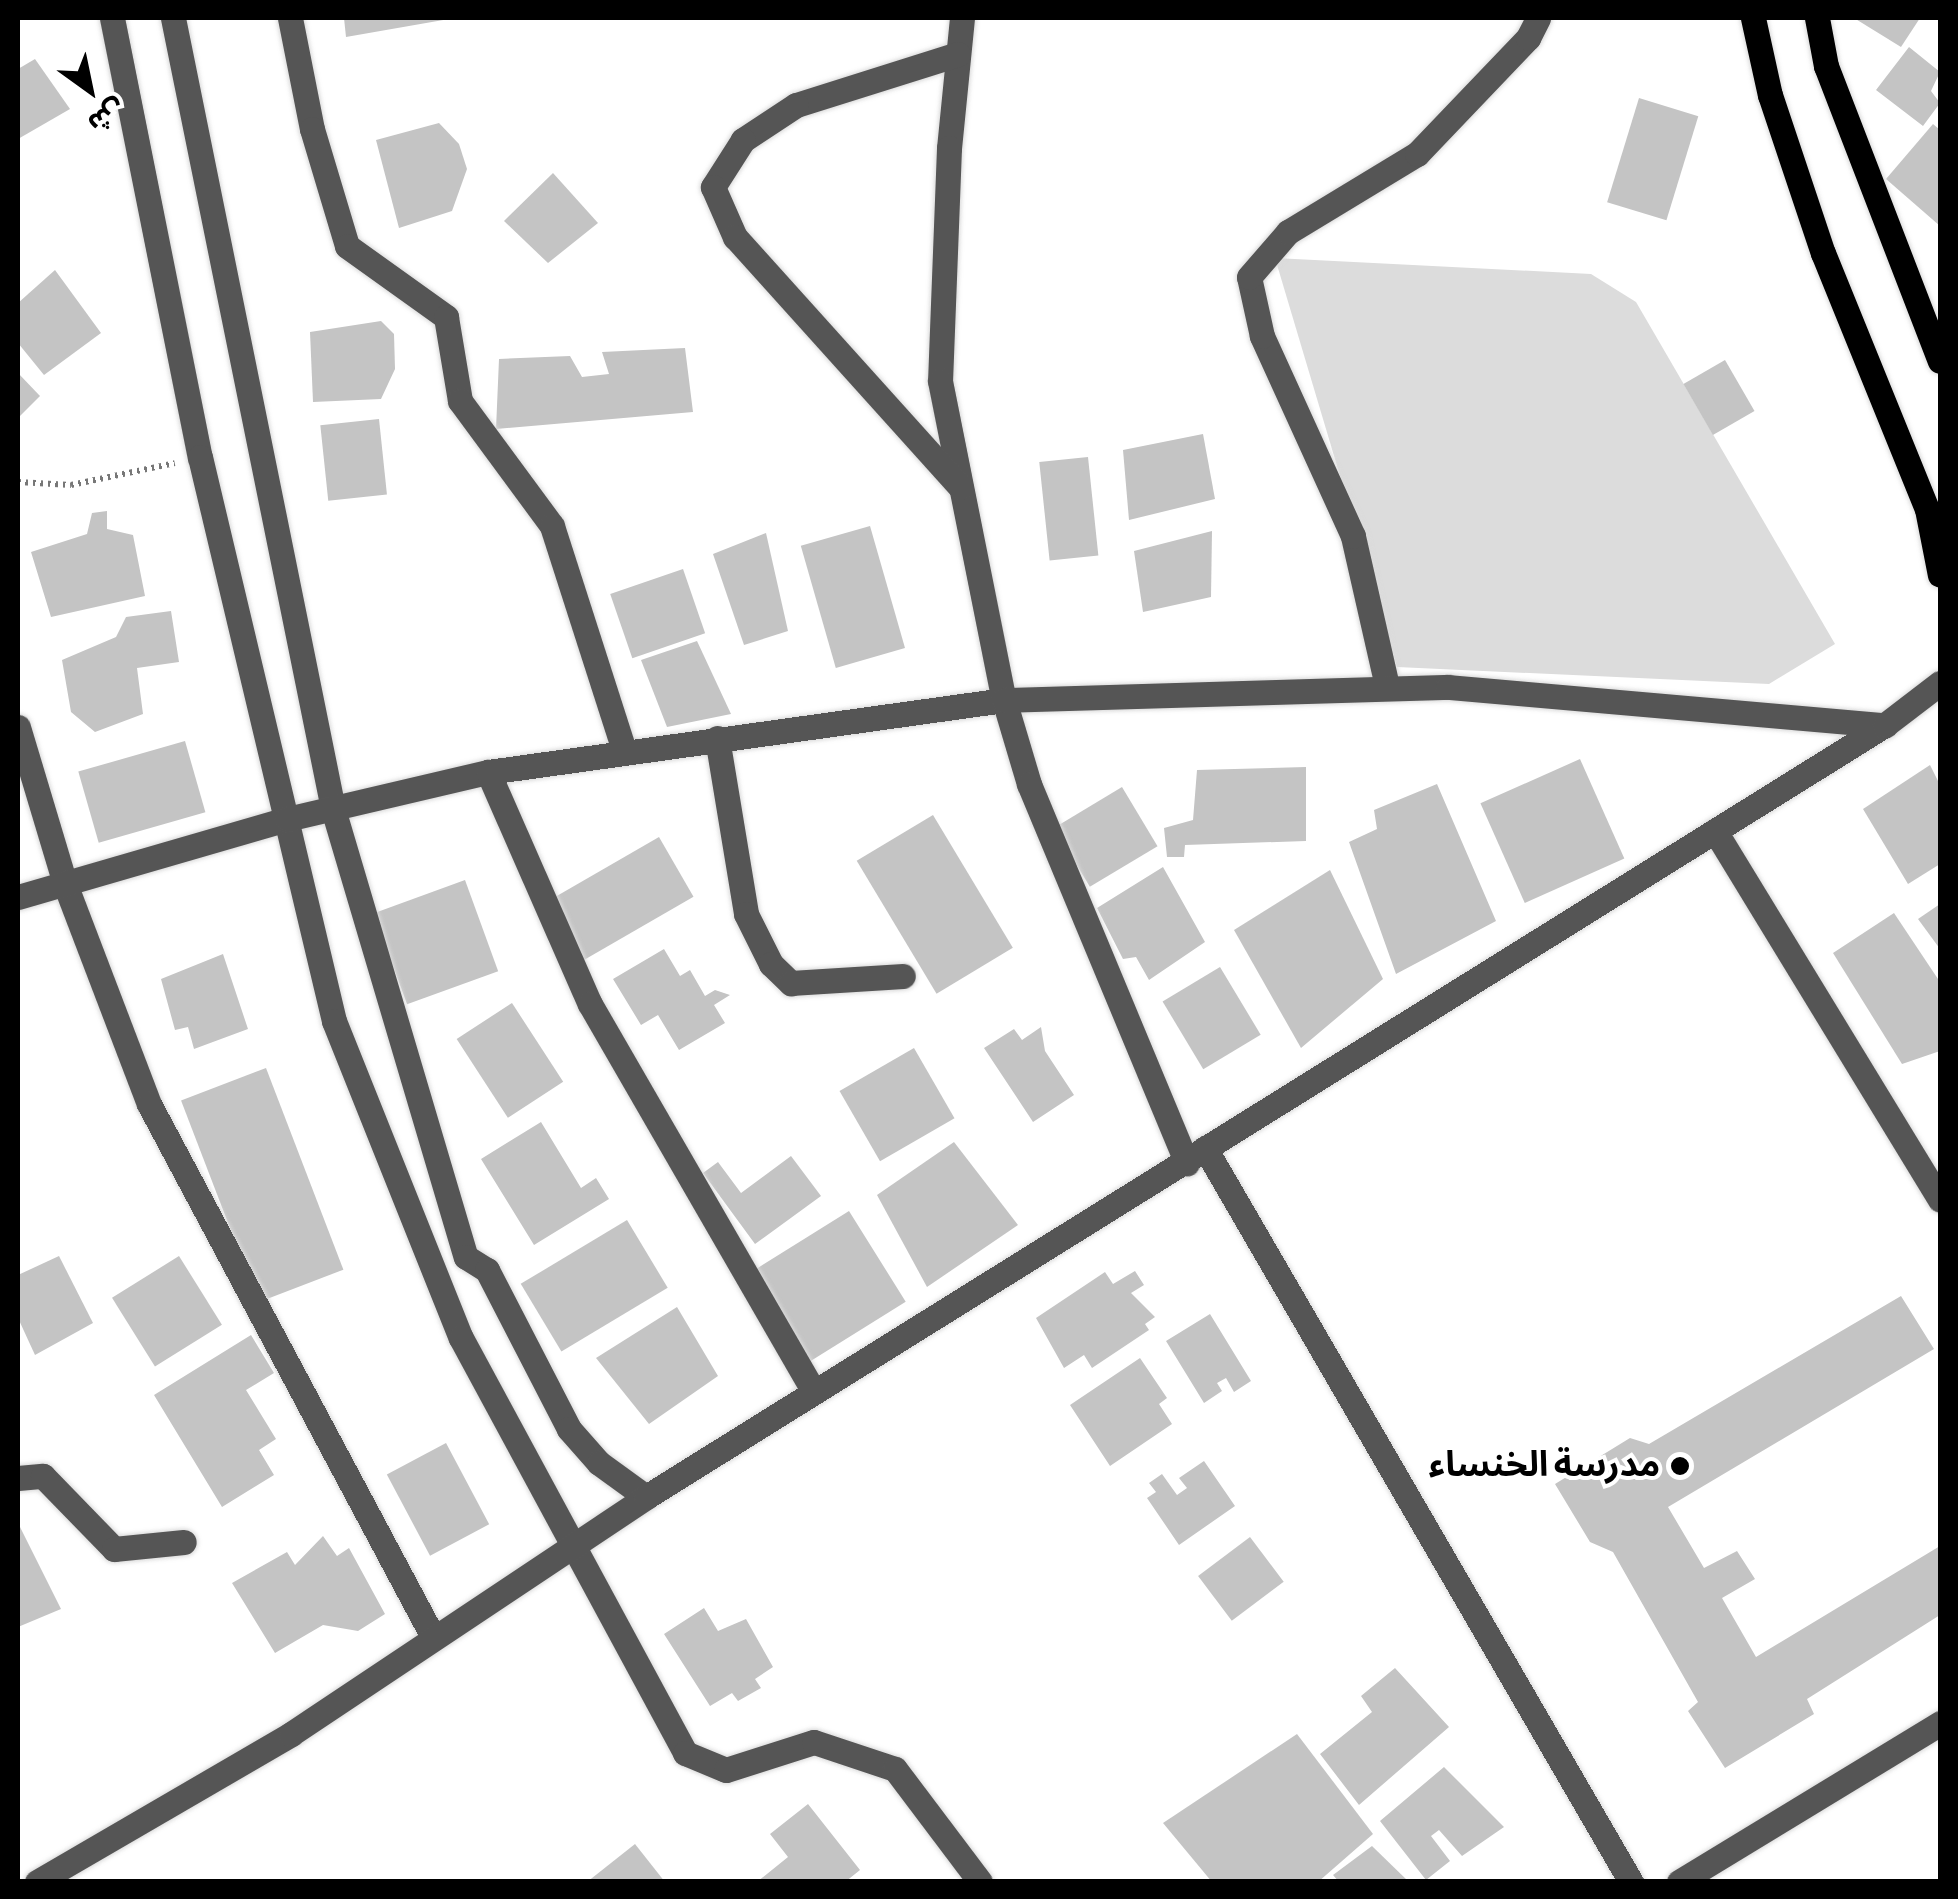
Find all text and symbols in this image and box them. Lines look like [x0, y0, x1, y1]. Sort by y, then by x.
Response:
north arrow [40, 40, 140, 140]
text: ش [83, 93, 130, 137]
place label: مدرسة الخنساء [1429, 1445, 1660, 1487]
marker: مدرسة الخنساء [1669, 1455, 1691, 1477]

